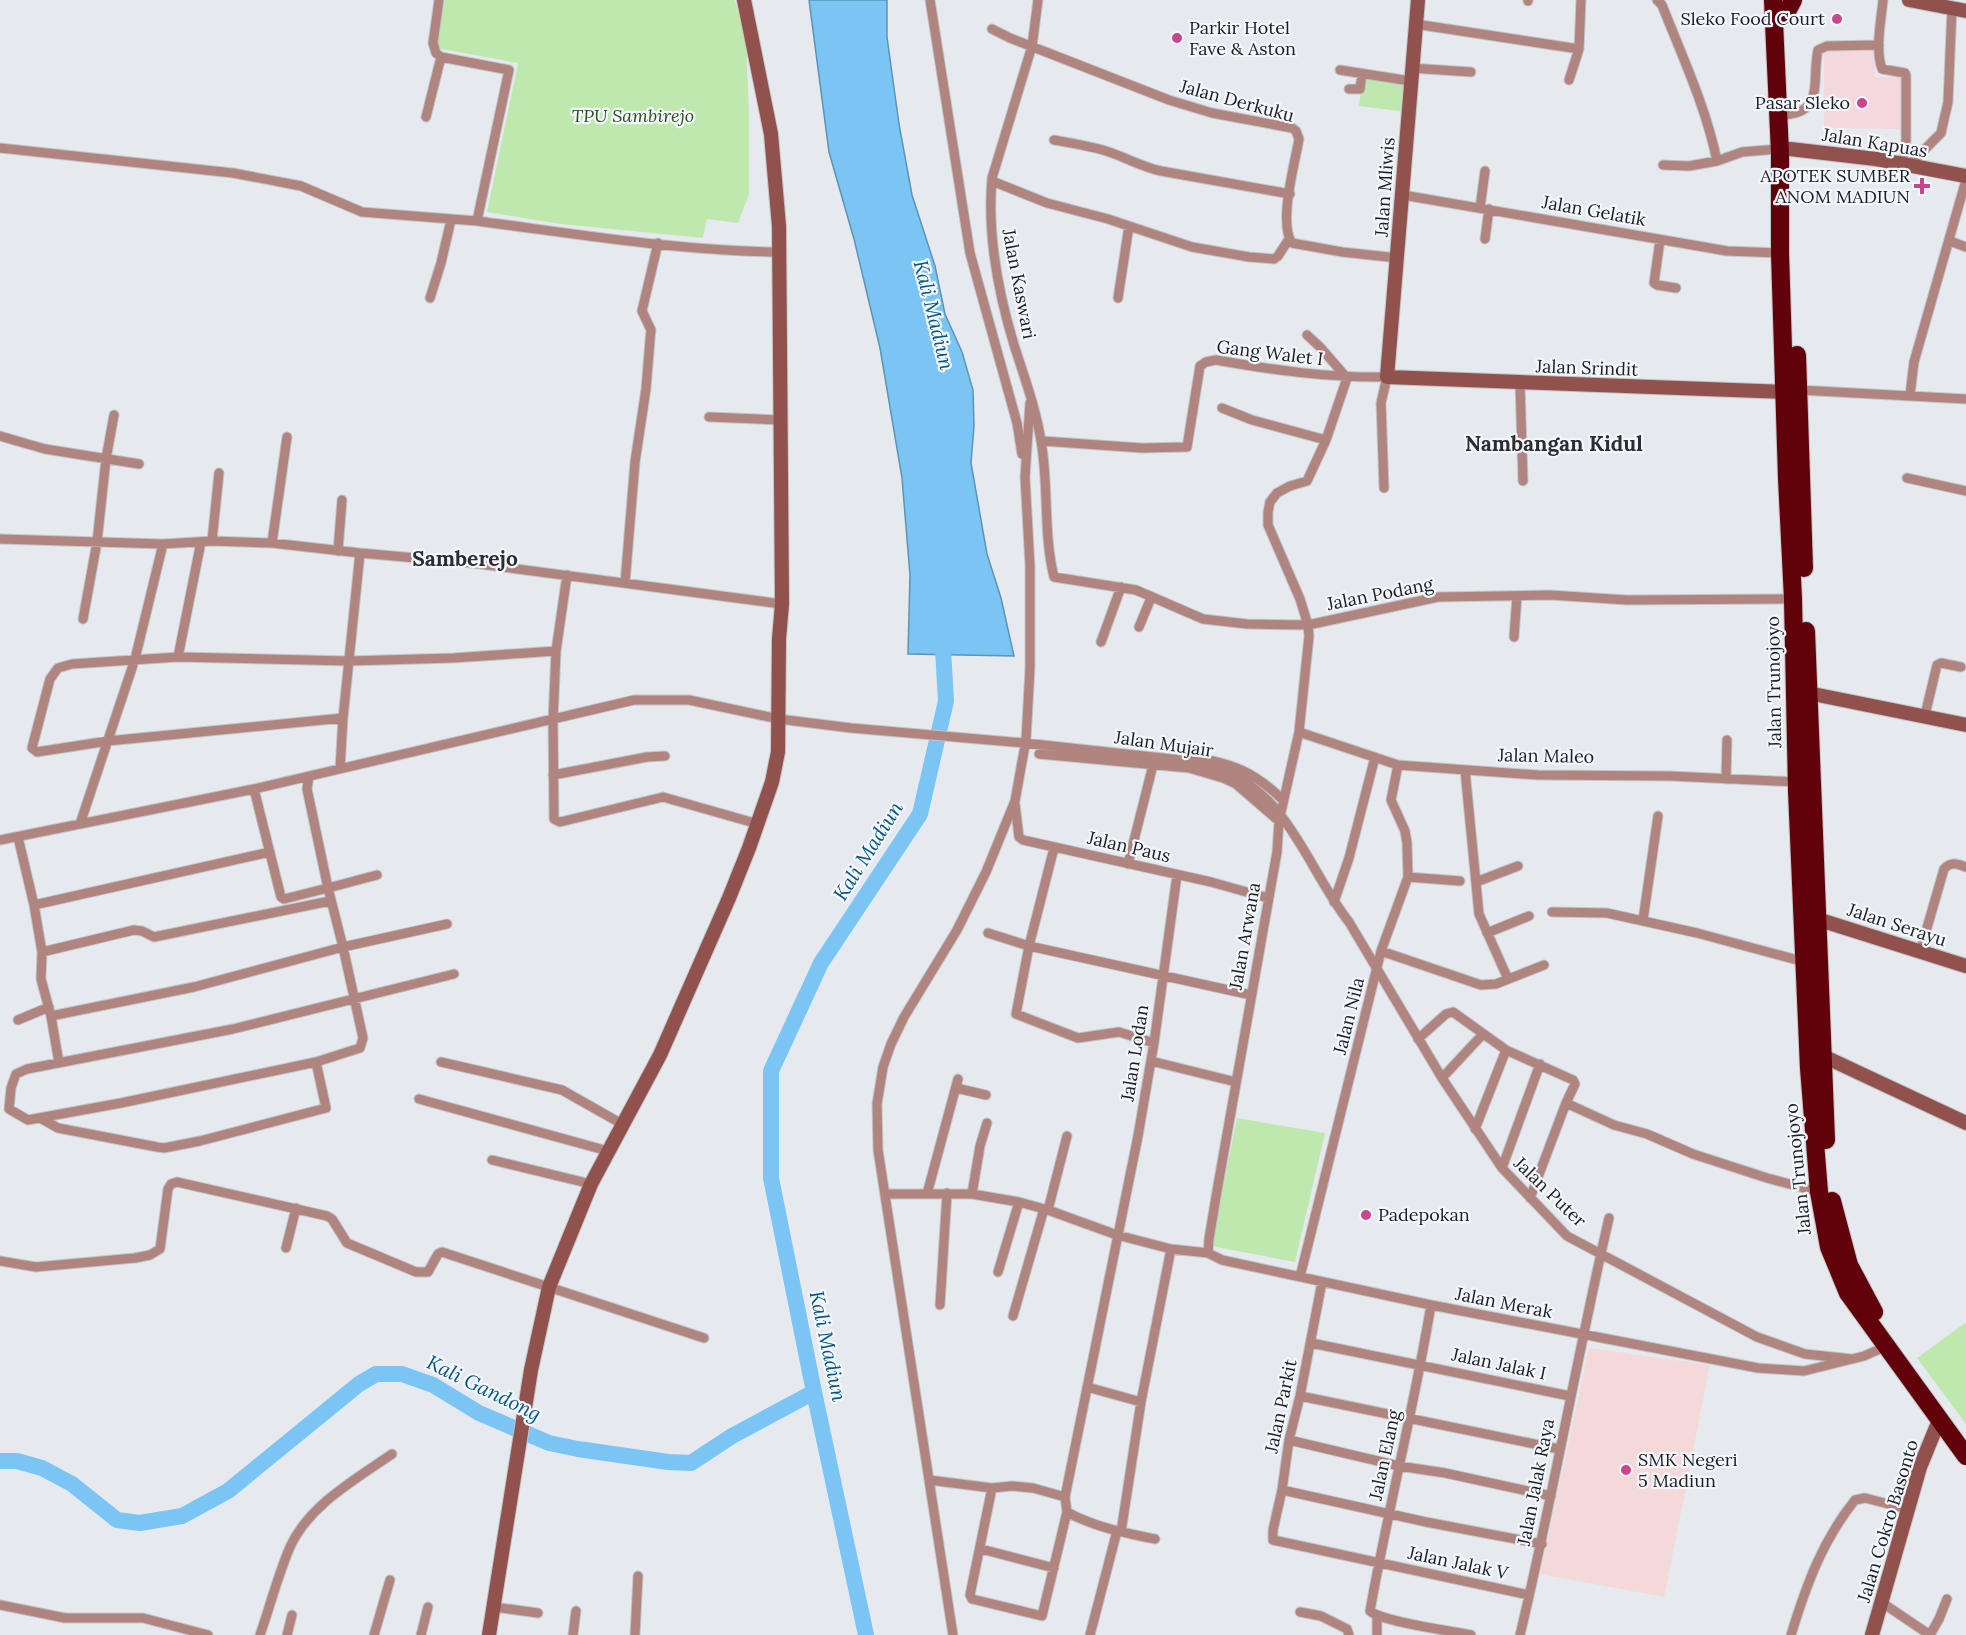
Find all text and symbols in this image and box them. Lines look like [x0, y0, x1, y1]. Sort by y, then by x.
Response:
place label: Sleko Food Court [1680, 7, 1825, 30]
marker: Sleko Food Court [1830, 12, 1844, 26]
place label: Parkir Hotel Fave & Aston [1189, 16, 1296, 60]
marker: Parkir Hotel Fave & Aston [1170, 31, 1184, 45]
street label: Jalan Derkuku [1177, 74, 1297, 127]
place label: Pasar Sleko [1755, 91, 1850, 114]
marker: Pasar Sleko [1855, 96, 1869, 110]
park label: TPU Sambirejo [572, 104, 694, 127]
street label: Jalan Kapuas [1820, 123, 1929, 162]
street label: Jalan Mliwis [1369, 136, 1399, 239]
place label: APOTEK SUMBER ANOM MADIUN [1759, 164, 1911, 208]
marker: APOTEK SUMBER ANOM MADIUN [1915, 179, 1929, 193]
street label: Jalan Gelatik [1540, 190, 1648, 231]
street label: Jalan Kaswari [997, 226, 1041, 341]
water label: Kali Madiun [909, 257, 960, 373]
street label: Gang Walet I [1215, 335, 1325, 370]
street label: Jalan Srindit [1534, 354, 1639, 381]
district label: Nambangan Kidul [1465, 430, 1643, 457]
district label: Samberejo [412, 545, 518, 572]
street label: Jalan Podang [1324, 572, 1436, 615]
street label: Jalan Trunojoyo [1761, 616, 1786, 749]
street label: Jalan Mujair [1112, 725, 1215, 762]
street label: Jalan Maleo [1497, 743, 1594, 768]
water label: Kali Madiun [827, 796, 908, 905]
street label: Jalan Paus [1084, 826, 1173, 867]
street label: Jalan Arwana [1224, 880, 1265, 992]
street label: Jalan Serayu [1844, 897, 1950, 951]
street label: Jalan Nila [1328, 975, 1369, 1058]
street label: Jalan Lodan [1115, 1003, 1154, 1104]
street label: Jalan Trunojoyo [1779, 1102, 1816, 1237]
street label: Jalan Puter [1509, 1151, 1591, 1232]
place label: Padepokan [1378, 1203, 1470, 1226]
marker: Padepokan [1359, 1208, 1373, 1222]
street label: Jalan Merak [1453, 1282, 1555, 1323]
water label: Kali Madiun [805, 1288, 853, 1404]
street label: Jalan Jalak I [1449, 1342, 1548, 1385]
water label: Kali Gandong [423, 1349, 545, 1426]
street label: Jalan Parkit [1259, 1357, 1302, 1456]
street label: Jalan Elang [1364, 1407, 1406, 1503]
street label: Jalan Jalak Raya [1512, 1416, 1559, 1548]
street label: Jalan Cokro Basonto [1852, 1437, 1923, 1606]
place label: SMK Negeri 5 Madiun [1638, 1448, 1738, 1492]
marker: SMK Negeri 5 Madiun [1619, 1463, 1633, 1477]
street label: Jalan Jalak V [1405, 1540, 1511, 1585]

